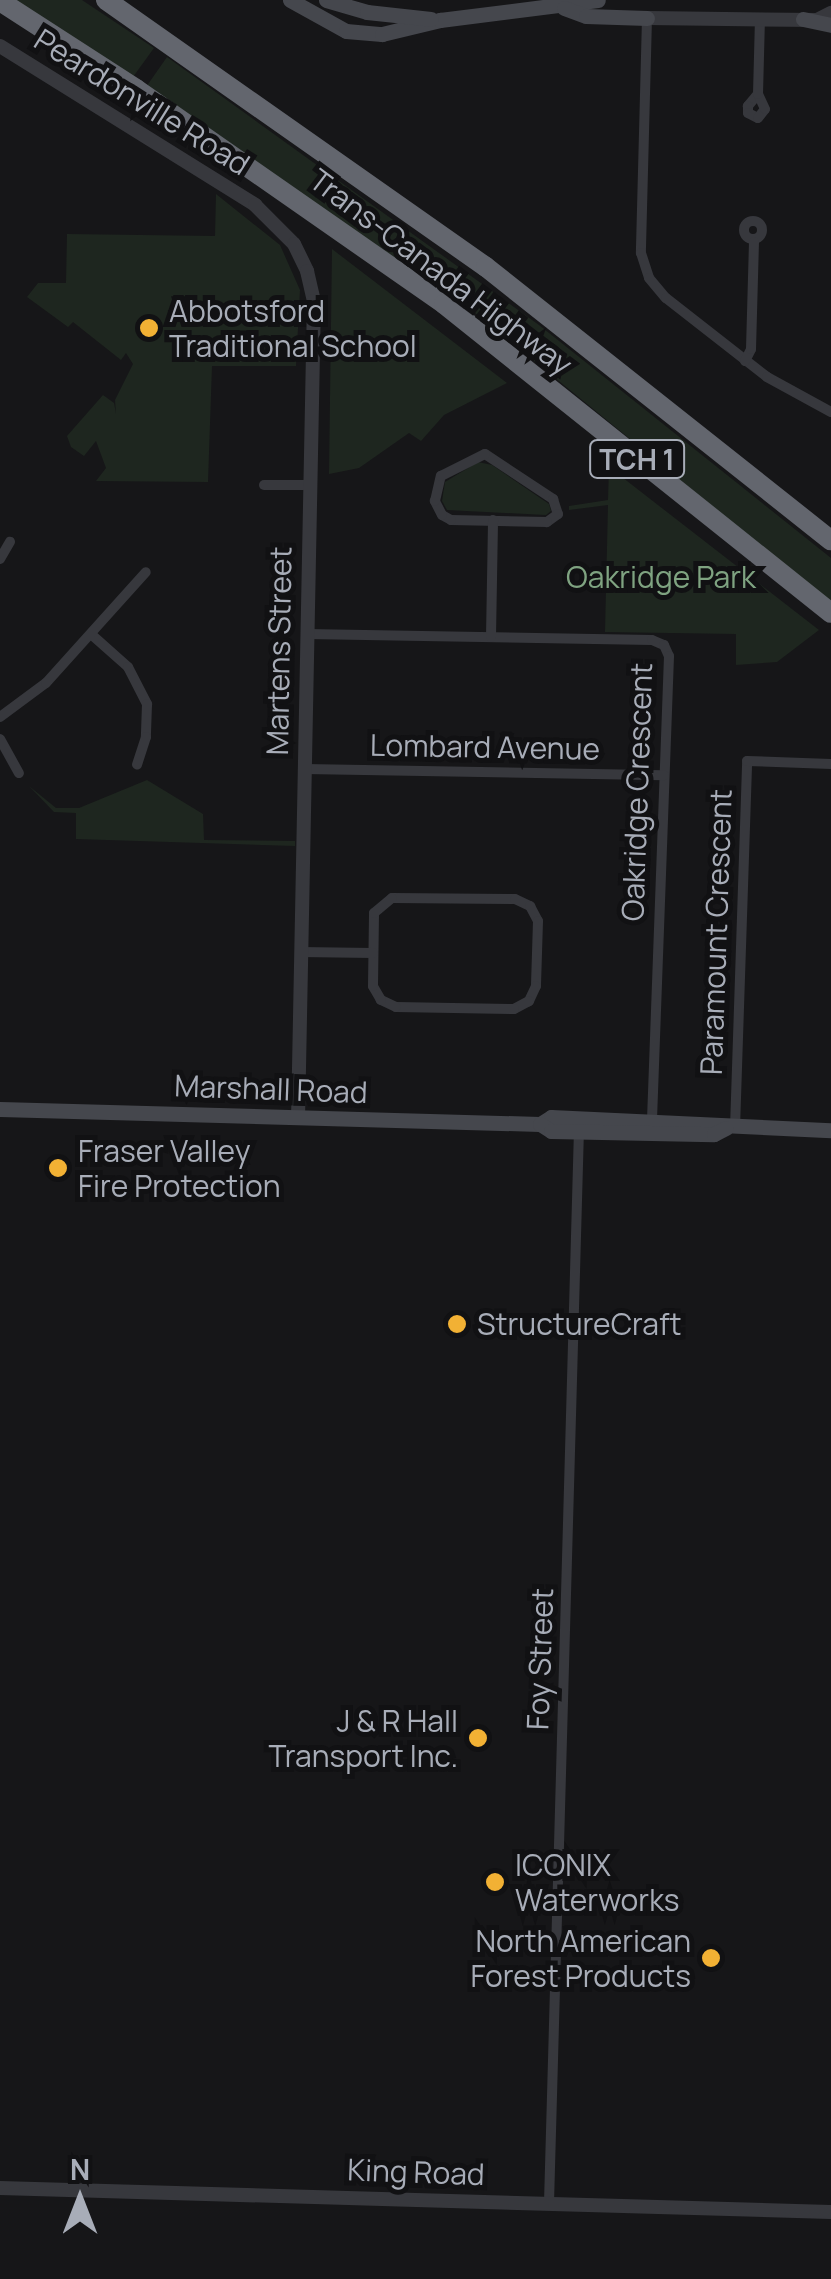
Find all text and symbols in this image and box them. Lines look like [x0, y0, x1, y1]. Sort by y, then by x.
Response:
street label: Peardonville Road [28, 21, 256, 183]
street label: Trans-Canada Highway [303, 162, 579, 382]
place label: Abbotsford Traditional School [169, 293, 417, 364]
marker: Abbotsford Traditional School [138, 317, 160, 339]
road number: TCH 1 [587, 436, 687, 482]
street label: Martens Street [259, 546, 299, 756]
park label: Oakridge Park [566, 559, 756, 595]
street label: Oakridge Crescent [615, 662, 659, 922]
street label: Lombard Avenue [370, 727, 600, 767]
street label: Paramount Crescent [693, 788, 739, 1076]
street label: Marshall Road [174, 1068, 368, 1110]
place label: Fraser Valley Fire Protection [78, 1133, 281, 1204]
marker: Fraser Valley Fire Protection [47, 1157, 69, 1179]
place label: StructureCraft [477, 1306, 682, 1342]
marker: StructureCraft [446, 1313, 468, 1335]
street label: Foy Street [520, 1588, 560, 1730]
place label: J & R Hall Transport Inc. [268, 1703, 458, 1774]
marker: J & R Hall Transport Inc. [467, 1727, 489, 1749]
place label: ICONIX Waterworks [515, 1847, 679, 1918]
marker: ICONIX Waterworks [484, 1871, 506, 1893]
place label: North American Forest Products [470, 1923, 691, 1994]
marker: North American Forest Products [700, 1947, 722, 1969]
north arrow [30, 2149, 130, 2249]
text: N [70, 2150, 90, 2188]
street label: King Road [347, 2152, 485, 2192]

